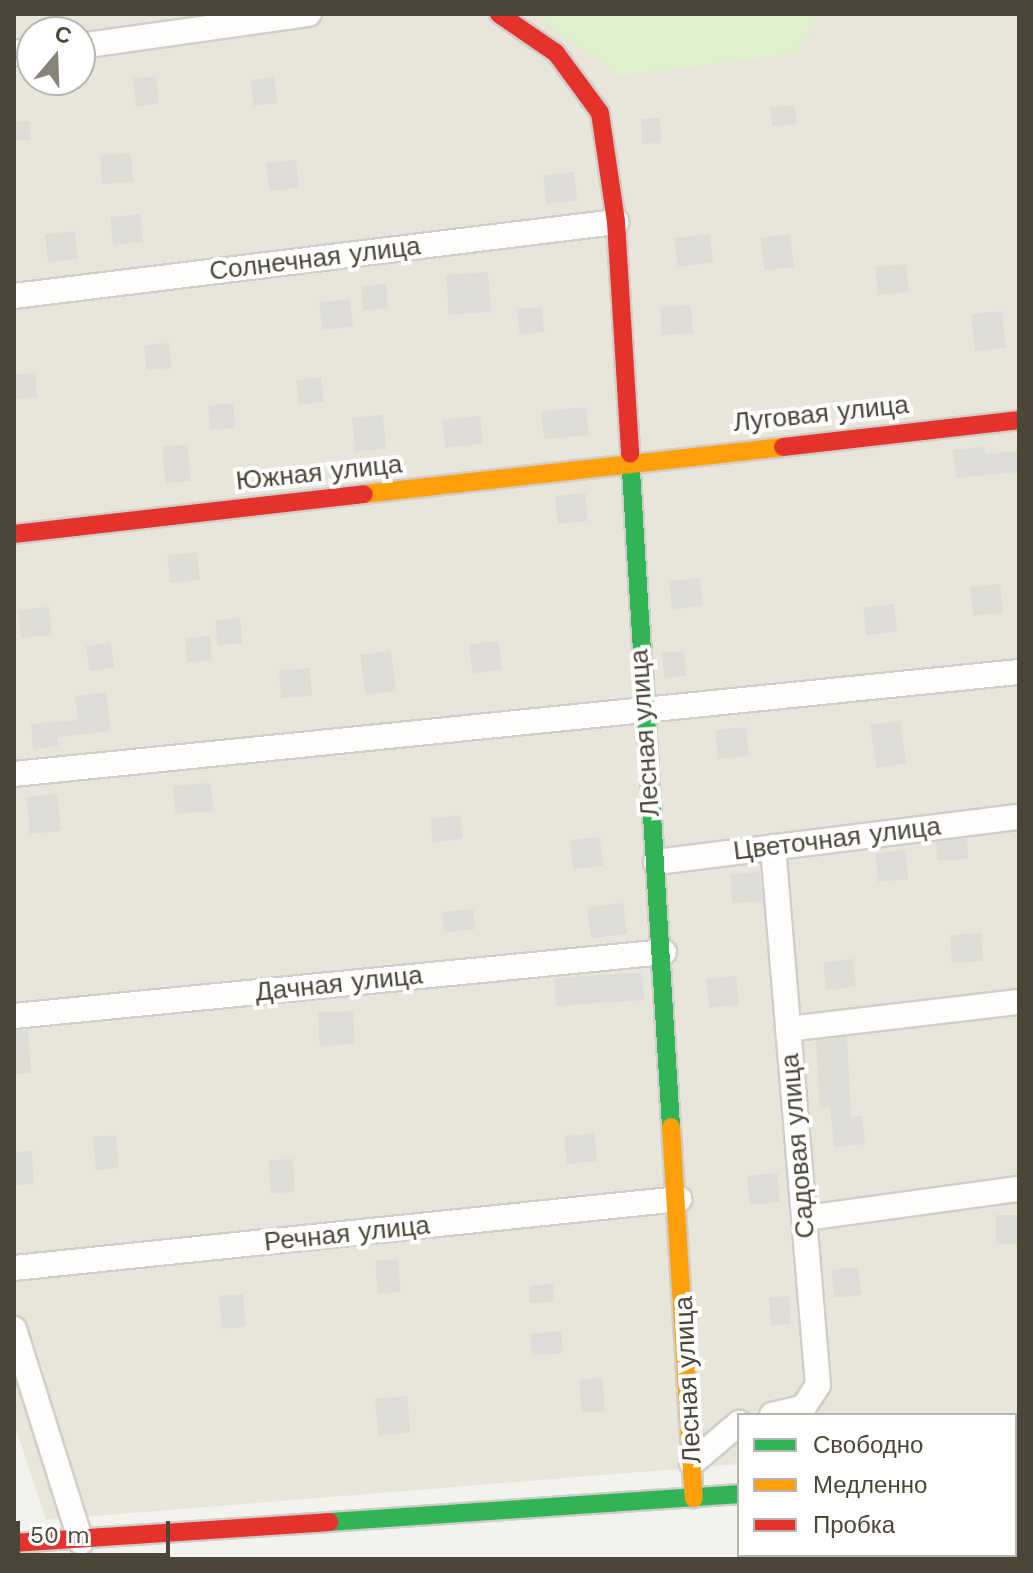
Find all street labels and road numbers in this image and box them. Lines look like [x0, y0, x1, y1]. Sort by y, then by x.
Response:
street label: Солнечная улица [208, 231, 422, 287]
street label: Луговая улица [732, 389, 910, 439]
street label: Южная улица [234, 449, 404, 497]
street label: Лесная улица [624, 648, 666, 818]
street label: Цветочная улица [732, 811, 942, 867]
street label: Дачная улица [254, 960, 424, 1008]
street label: Садовая улица [774, 1052, 822, 1240]
street label: Речная улица [263, 1210, 431, 1258]
street label: Лесная улица [668, 1295, 708, 1465]

